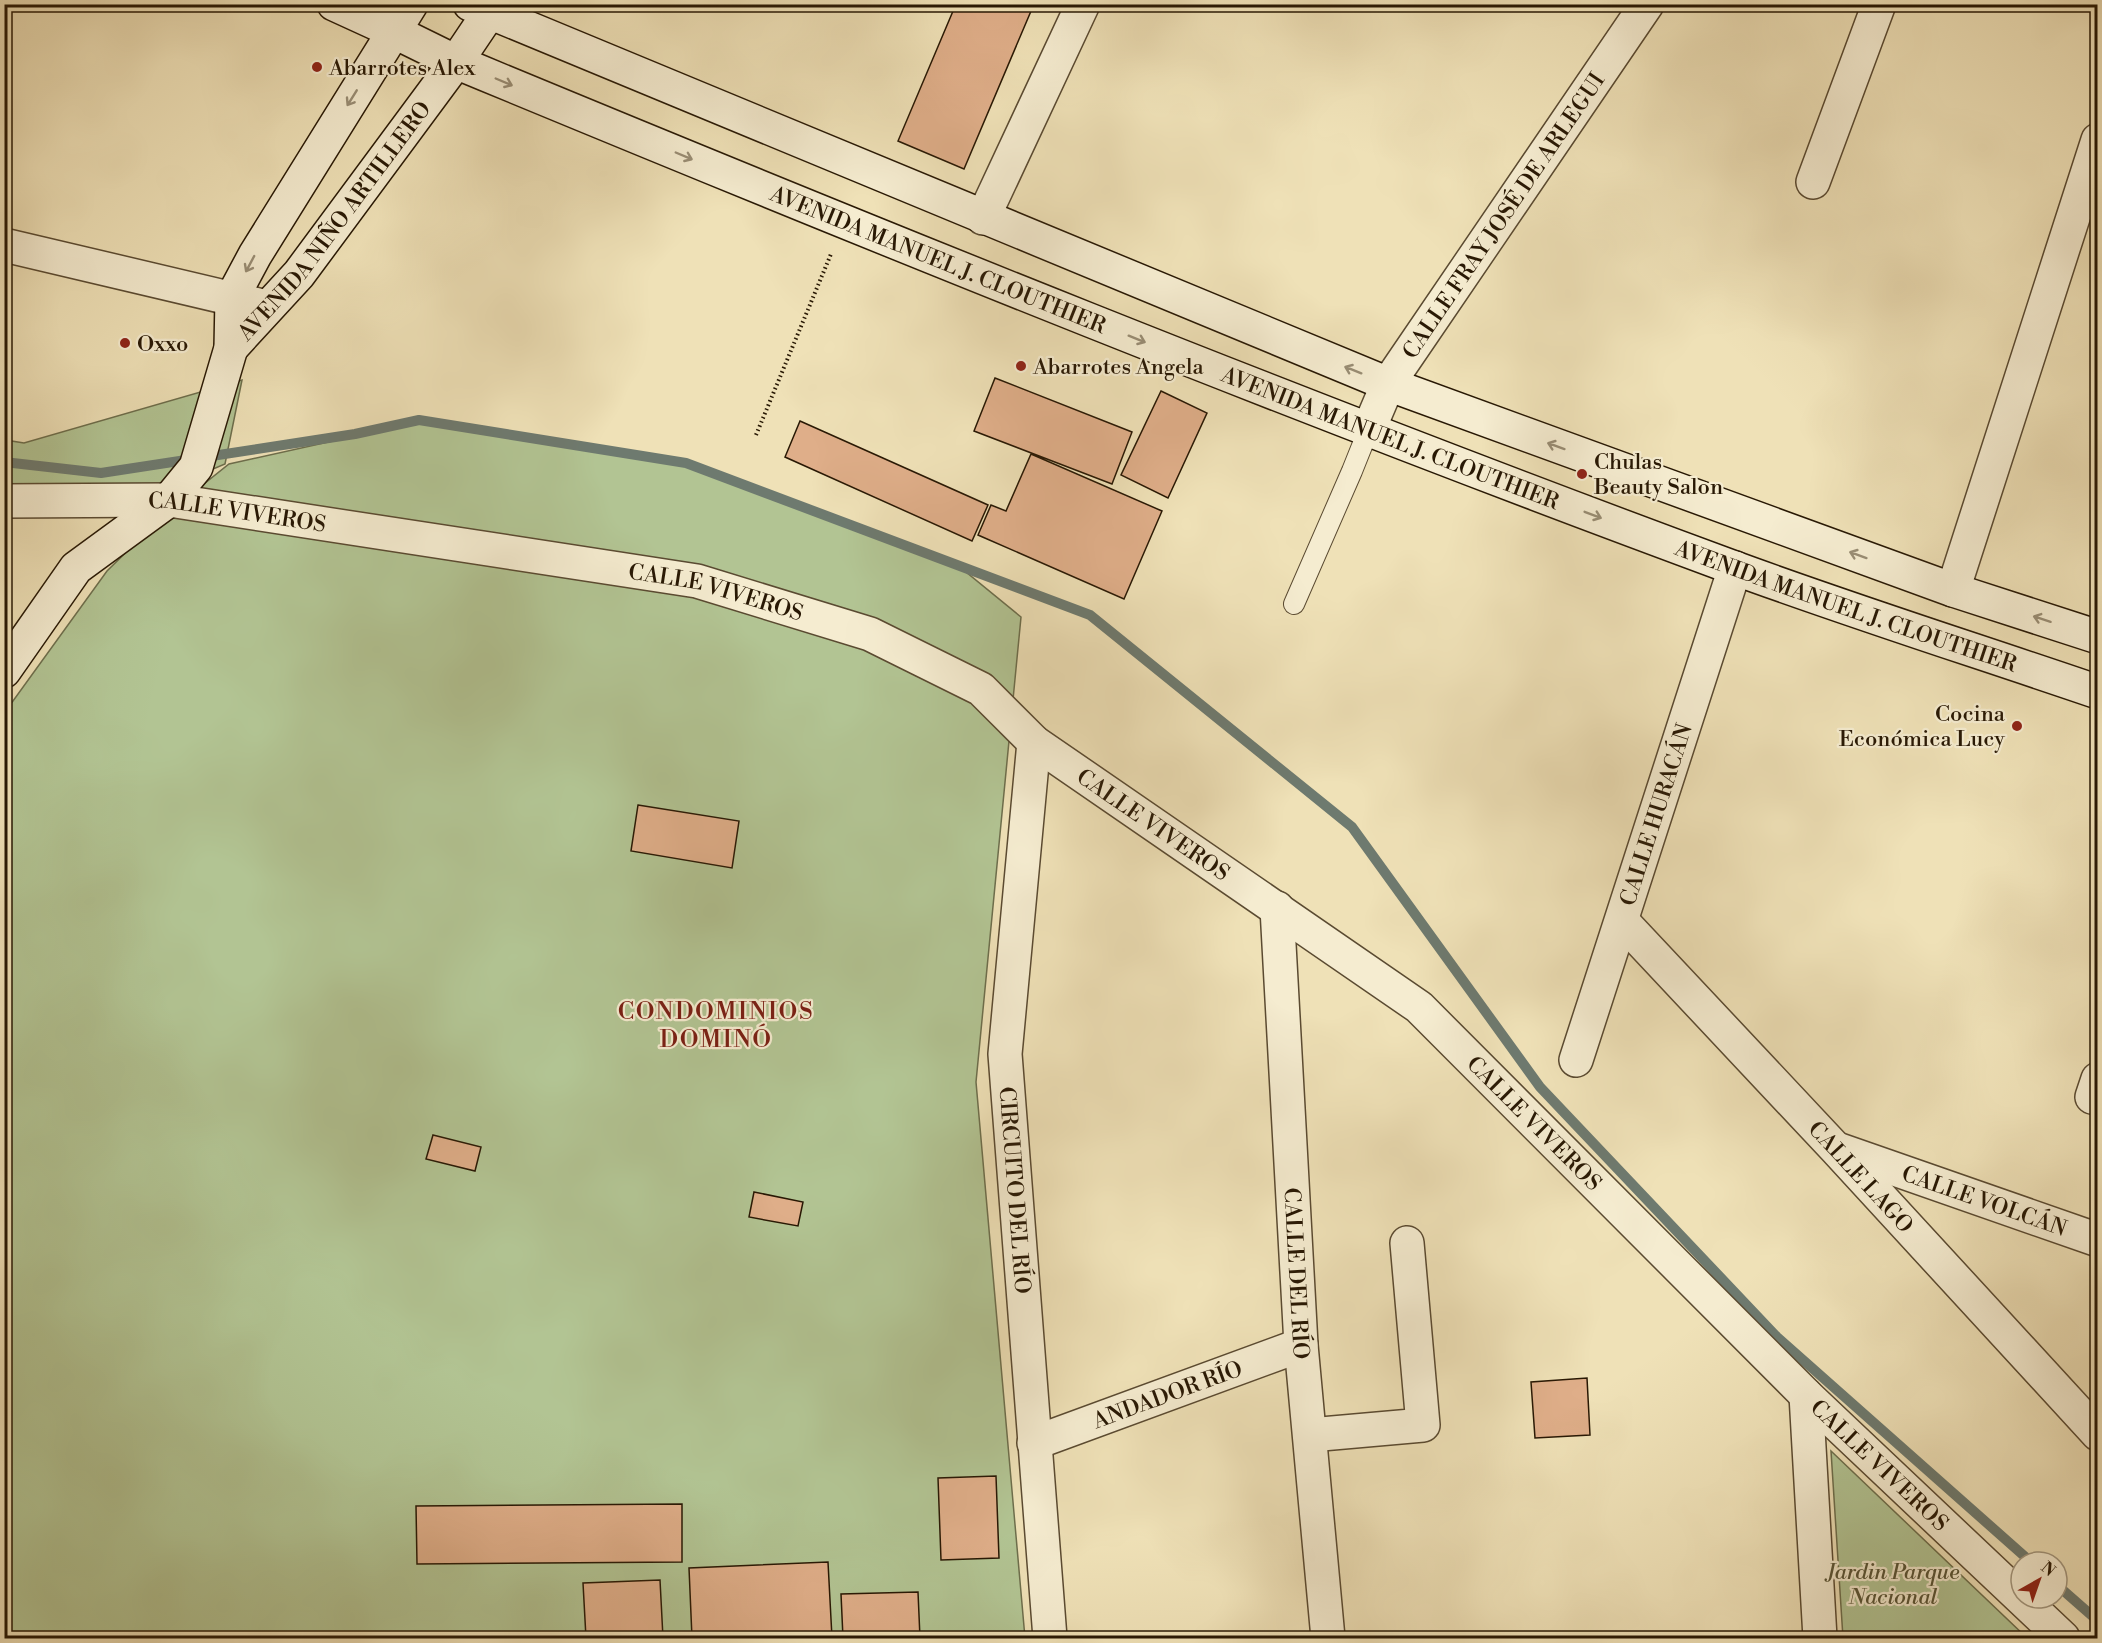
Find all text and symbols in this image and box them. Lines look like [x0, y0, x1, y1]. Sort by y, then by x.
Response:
place label: Abarrotes Alex [328, 55, 476, 82]
marker: Abarrotes Alex [310, 60, 324, 74]
street label: CALLE FRAY JOSÉ DE ARLEGUI [1397, 68, 1611, 364]
one-way arrow [494, 76, 512, 88]
one-way arrow [345, 89, 357, 106]
street label: AVENIDA NIÑO ARTILLERO [232, 96, 437, 348]
one-way arrow [674, 151, 692, 162]
street label: AVENIDA MANUEL J. CLOUTHIER [765, 180, 1110, 340]
one-way arrow [244, 255, 255, 273]
place label: Oxxo [137, 331, 188, 358]
one-way arrow [1127, 334, 1146, 345]
marker: Oxxo [118, 336, 132, 350]
place label: Abarrotes Angela [1032, 354, 1205, 381]
marker: Abarrotes Angela [1014, 359, 1028, 373]
street label: AVENIDA MANUEL J. CLOUTHIER [1216, 361, 1563, 516]
one-way arrow [1345, 364, 1363, 375]
one-way arrow [1547, 439, 1566, 450]
place label: Chulas Beauty Salon [1593, 449, 1723, 501]
marker: Chulas Beauty Salon [1575, 467, 1589, 481]
street label: CALLE VIVEROS [148, 487, 328, 539]
one-way arrow [1583, 511, 1602, 522]
street label: AVENIDA MANUEL J. CLOUTHIER [1670, 535, 2021, 679]
one-way arrow [1849, 549, 1867, 560]
street label: CALLE VIVEROS [627, 559, 806, 628]
one-way arrow [2033, 613, 2052, 624]
place label: Cocina Económica Lucy [1839, 701, 2006, 753]
marker: Cocina Económica Lucy [2010, 719, 2024, 733]
street label: CALLE HURACÁN [1615, 720, 1699, 909]
street label: CALLE VIVEROS [1071, 763, 1234, 888]
district label: CONDOMINIOS DOMINÓ [618, 997, 814, 1055]
street label: CALLE VIVEROS [1461, 1051, 1606, 1197]
street label: CIRCUITO DEL RÍO [993, 1086, 1035, 1295]
street label: CALLE LAGO [1802, 1116, 1918, 1239]
street label: CALLE VOLCÁN [1898, 1161, 2071, 1243]
street label: CALLE DEL RÍO [1277, 1187, 1314, 1361]
street label: ANDADOR RÍO [1088, 1356, 1246, 1436]
street label: CALLE VIVEROS [1804, 1394, 1953, 1537]
north arrow [2009, 1550, 2069, 1610]
text: N [2037, 1558, 2060, 1581]
park label: Jardin Parque Nacional [1824, 1559, 1959, 1611]

